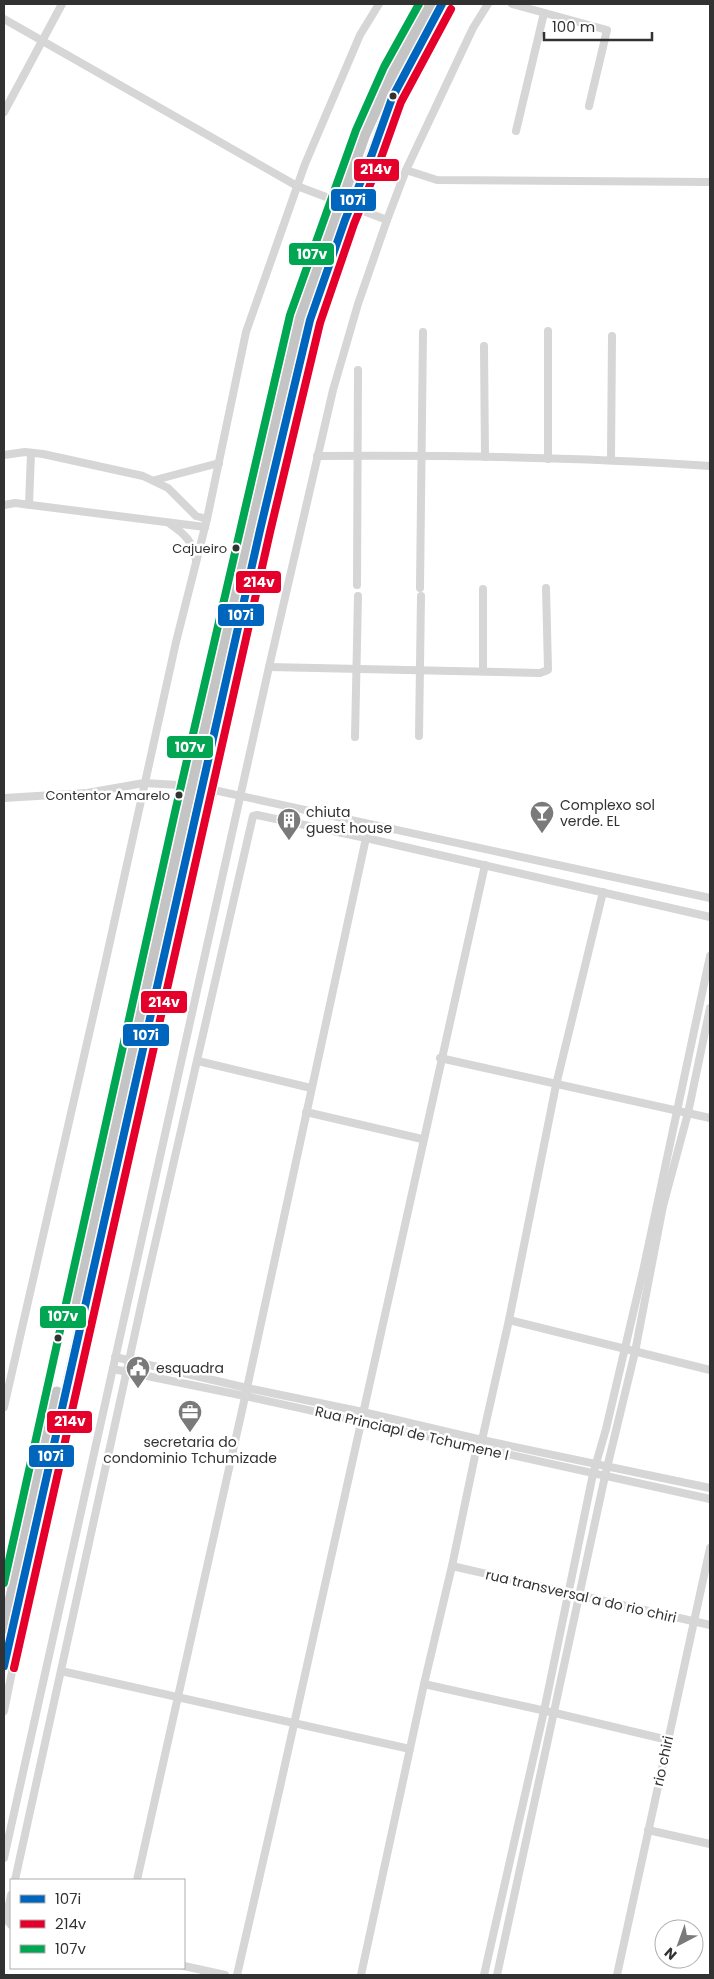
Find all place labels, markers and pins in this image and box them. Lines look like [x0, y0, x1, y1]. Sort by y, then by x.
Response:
unlabelled marker [388, 91, 398, 101]
place label: Cajueiro [172, 539, 227, 558]
marker: Cajueiro [231, 543, 241, 553]
place label: Contentor Amarelo [45, 786, 170, 805]
marker: Contentor Amarelo [174, 790, 184, 800]
place label: Complexo sol verde. EL [560, 795, 655, 831]
bar icon: Complexo sol verde. EL [529, 800, 555, 834]
place label: chiuta guest house [306, 802, 392, 838]
building icon: chiuta guest house [276, 807, 302, 841]
unlabelled marker [53, 1333, 63, 1343]
public building icon: esquadra [125, 1355, 151, 1389]
place label: esquadra [156, 1358, 224, 1378]
office icon: secretaria do condominio Tchumizade [177, 1399, 203, 1433]
place label: secretaria do condominio Tchumizade [103, 1432, 277, 1468]

